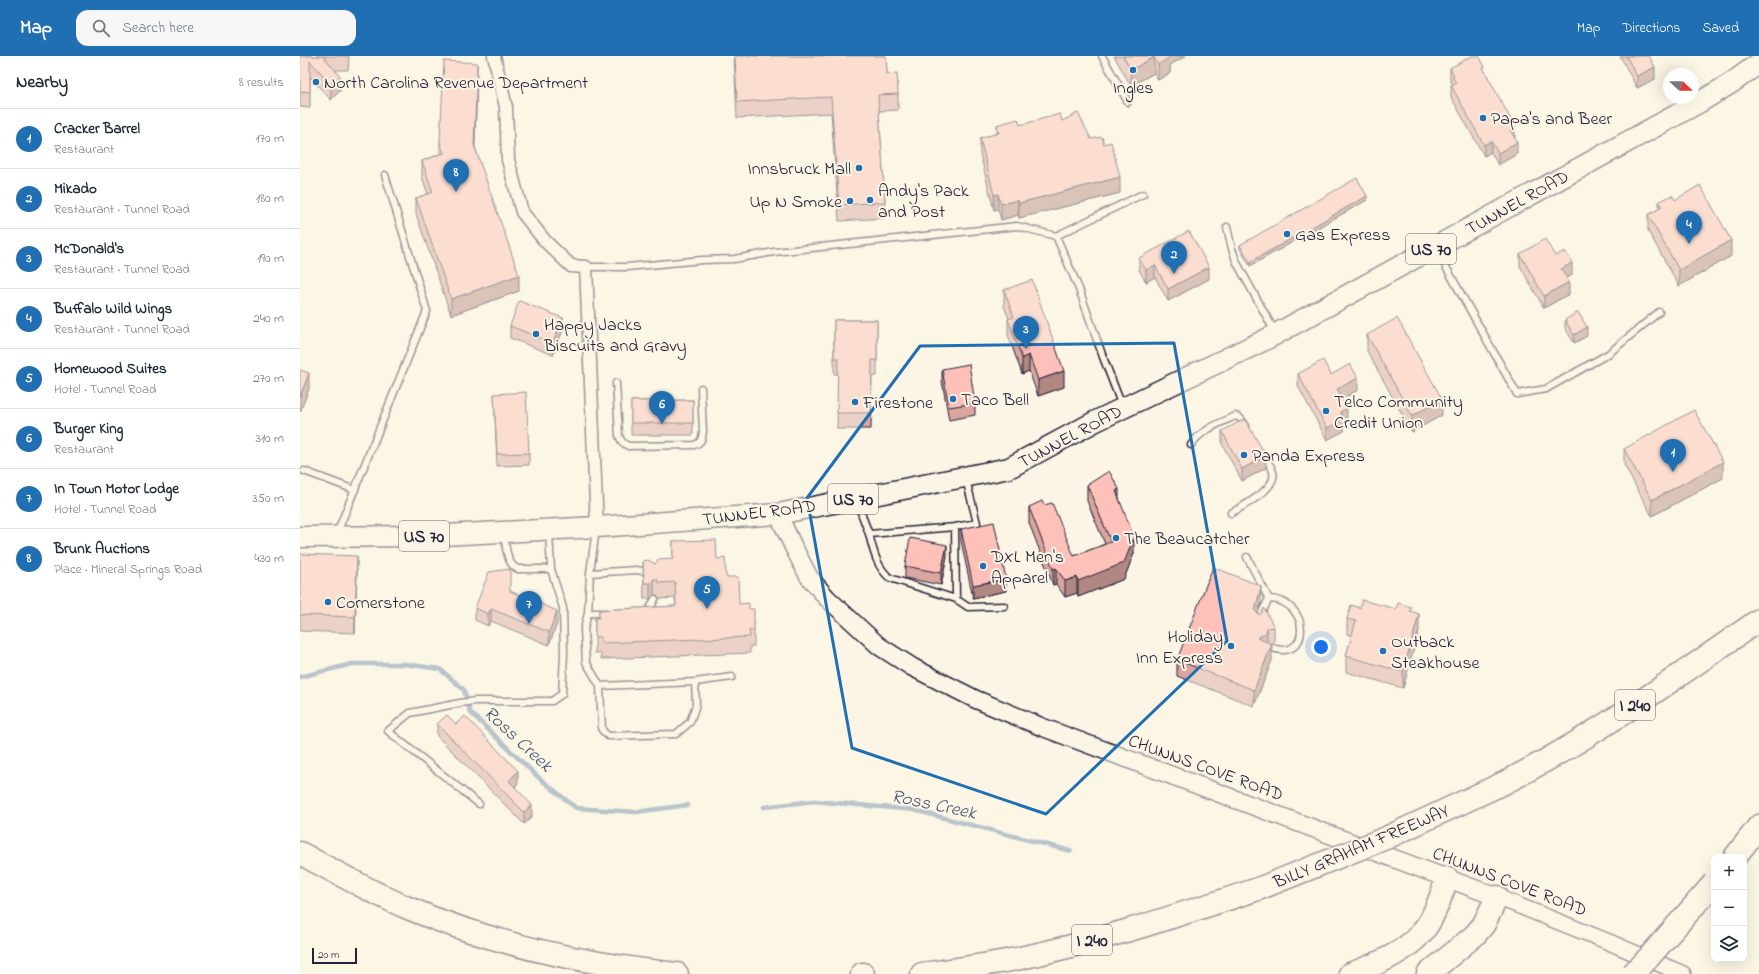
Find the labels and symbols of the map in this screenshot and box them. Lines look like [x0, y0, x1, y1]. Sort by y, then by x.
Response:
marker: Ingles [1128, 65, 1138, 75]
north arrow [1663, 68, 1699, 104]
place label: North Carolina Revenue Department [324, 71, 588, 97]
place label: Ingles [1113, 76, 1153, 103]
marker: North Carolina Revenue Department [311, 77, 321, 87]
place label: Papa's and Beer [1491, 107, 1613, 133]
marker: Papa's and Beer [1478, 113, 1488, 123]
place label: Innsbruck Mall [747, 157, 851, 183]
pin: 8 [443, 159, 469, 192]
marker: Innsbruck Mall [854, 163, 864, 173]
street label: TUNNEL ROAD [1462, 165, 1574, 243]
place label: Andy's Pack and Post [878, 179, 969, 226]
place label: Up N Smoke [749, 190, 843, 216]
marker: Andy's Pack and Post [865, 195, 875, 205]
marker: Up N Smoke [845, 196, 855, 206]
pin: 4 [1676, 211, 1702, 244]
place label: Gas Express [1295, 223, 1390, 249]
marker: Gas Express [1282, 229, 1292, 239]
road number: US 70 [1406, 234, 1456, 264]
pin: 2 [1161, 241, 1187, 274]
place label: Happy Jacks Biscuits and Gravy [543, 313, 686, 360]
pin: 3 [1013, 316, 1039, 349]
marker: Happy Jacks Biscuits and Gravy [531, 329, 541, 339]
place label: Taco Bell [961, 388, 1029, 414]
place label: Telco Community Credit Union [1334, 390, 1463, 437]
pin: 6 [649, 391, 675, 424]
place label: Firestone [862, 391, 934, 417]
marker: Taco Bell [948, 394, 958, 404]
marker: Firestone [850, 397, 860, 407]
street label: TUNNEL ROAD [1014, 399, 1128, 476]
marker: Telco Community Credit Union [1321, 406, 1331, 416]
pin: 1 [1660, 439, 1686, 472]
place label: Panda Express [1252, 444, 1365, 470]
marker: Panda Express [1239, 450, 1249, 460]
road number: US 70 [828, 484, 878, 514]
street label: TUNNEL ROAD [701, 494, 818, 534]
road number: US 70 [399, 521, 449, 551]
place label: The Beaucatcher [1124, 527, 1250, 553]
marker: The Beaucatcher [1111, 533, 1121, 543]
place label: DXL Men's Apparel [990, 545, 1064, 592]
marker: DXL Men's Apparel [978, 561, 988, 571]
pin: 5 [694, 576, 720, 609]
place label: Cornerstone [336, 591, 426, 617]
pin: 7 [516, 591, 542, 624]
marker: Cornerstone [323, 597, 333, 607]
place label: Holiday Inn Express [1136, 625, 1223, 672]
place label: Outback Steakhouse [1391, 630, 1481, 677]
your location [1311, 637, 1331, 657]
marker: Holiday Inn Express [1226, 641, 1236, 651]
marker: Outback Steakhouse [1378, 646, 1388, 656]
road number: I 240 [1615, 690, 1655, 720]
water label: Ross Creek [477, 701, 558, 780]
street label: CHUNNS COVE ROAD [1124, 729, 1287, 809]
water label: Ross Creek [889, 783, 979, 828]
street label: BILLY GRAHAM FREEWAY [1269, 799, 1454, 897]
street label: CHUNNS COVE ROAD [1428, 841, 1590, 924]
road number: I 240 [1072, 925, 1112, 955]
scale bar [312, 946, 357, 965]

